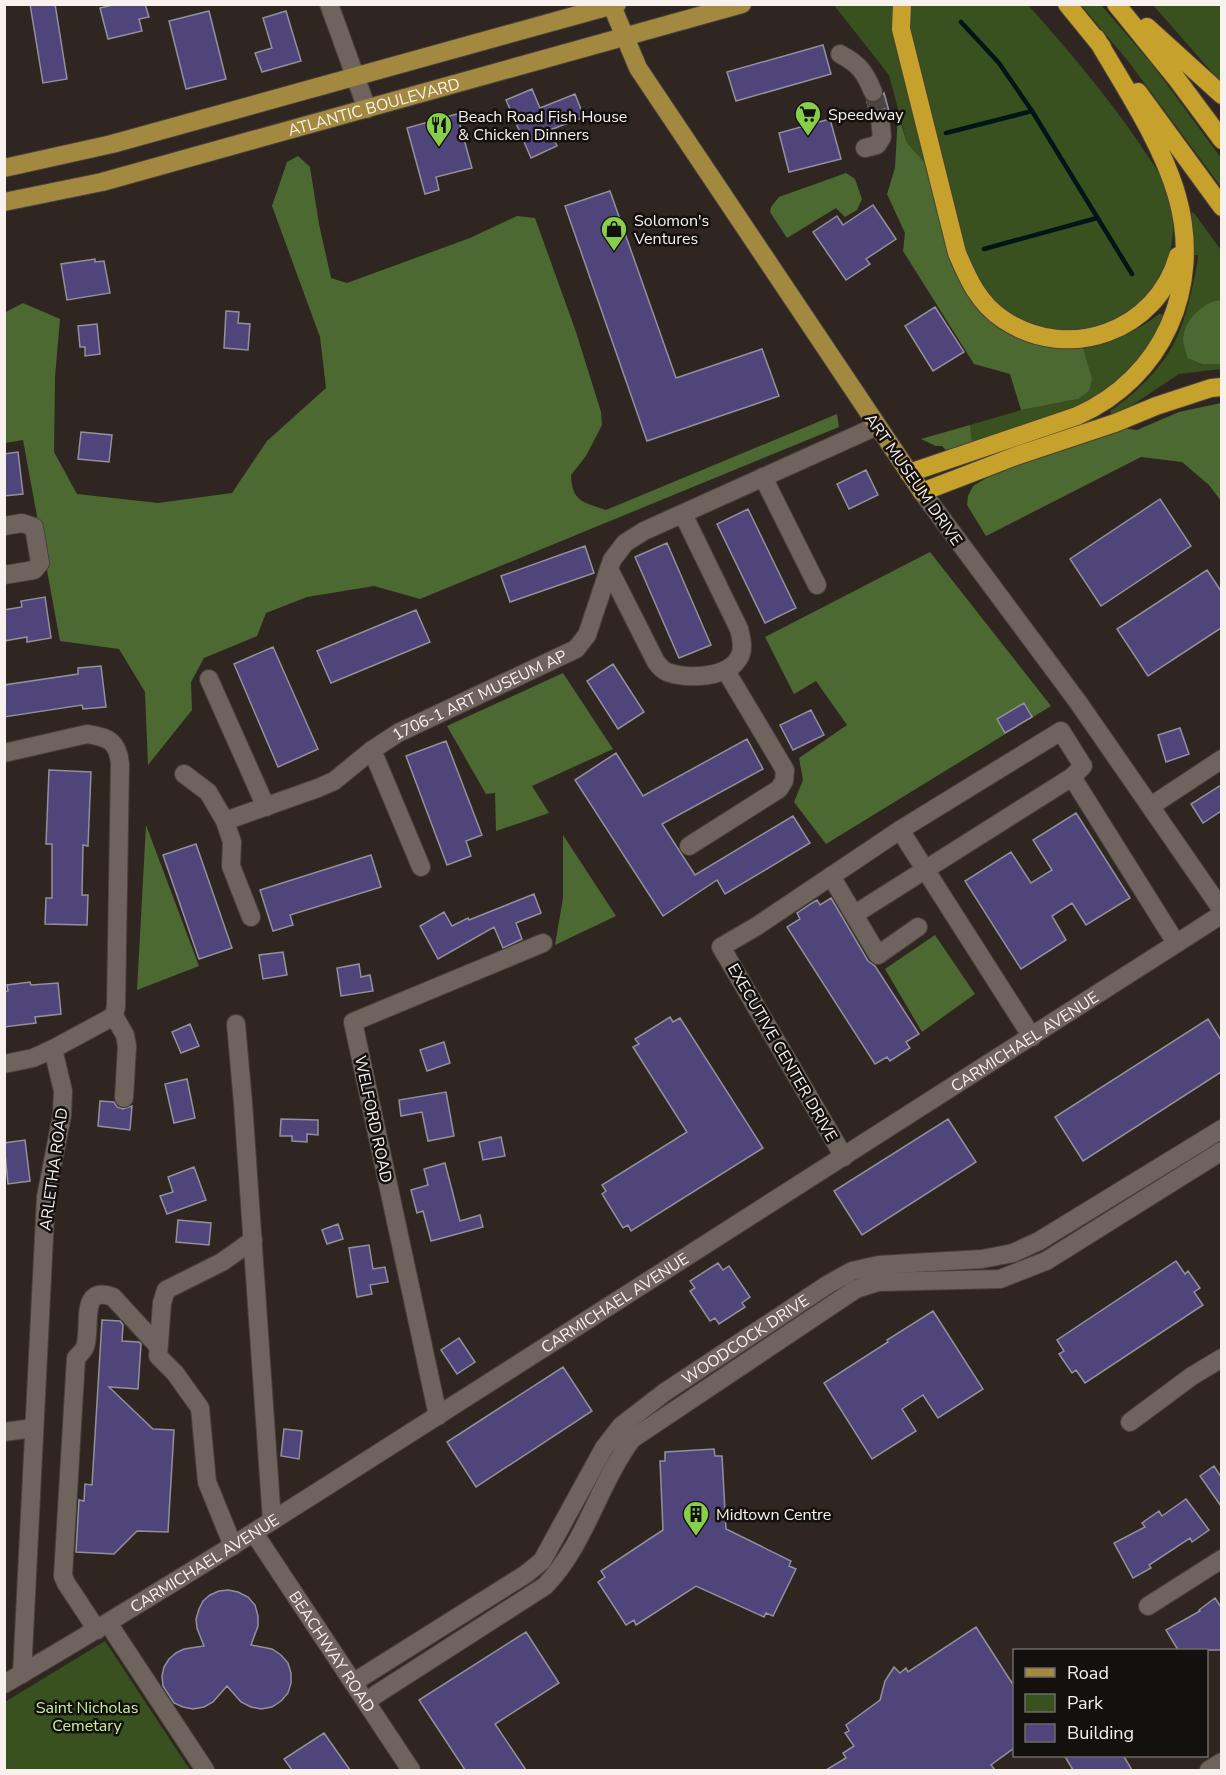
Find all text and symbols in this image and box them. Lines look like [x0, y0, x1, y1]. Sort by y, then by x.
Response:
street label: ATLANTIC BOULEVARD [285, 73, 463, 142]
supermarket icon: Speedway [793, 99, 823, 137]
place label: Speedway [828, 104, 904, 126]
place label: Beach Road Fish House & Chicken Dinners [458, 106, 627, 146]
restaurant icon: Beach Road Fish House & Chicken Dinners [424, 110, 454, 148]
place label: Solomon's Ventures [633, 210, 709, 250]
shop icon: Solomon's Ventures [599, 214, 629, 252]
street label: ART MUSEUM DRIVE [859, 409, 967, 550]
street label: 1706-1 ART MUSEUM AP [388, 645, 570, 746]
street label: EXECUTIVE CENTER DRIVE [722, 959, 842, 1146]
street label: CARMICHAEL AVENUE [947, 987, 1103, 1098]
street label: WELFORD ROAD [349, 1054, 397, 1185]
street label: ARLETHA ROAD [34, 1106, 74, 1232]
street label: CARMICHAEL AVENUE [537, 1248, 693, 1359]
street label: WOODCOCK DRIVE [678, 1290, 814, 1390]
building icon: Midtown Centre [681, 1499, 711, 1537]
place label: Midtown Centre [716, 1504, 831, 1526]
street label: CARMICHAEL AVENUE [126, 1509, 283, 1618]
street label: BEACHWAY ROAD [283, 1587, 380, 1717]
legend [1013, 1649, 1208, 1757]
text: Road [1067, 1661, 1109, 1685]
text: Park [1067, 1691, 1104, 1715]
park label: Saint Nicholas Cemetary [36, 1697, 138, 1737]
text: Building [1067, 1721, 1134, 1745]

